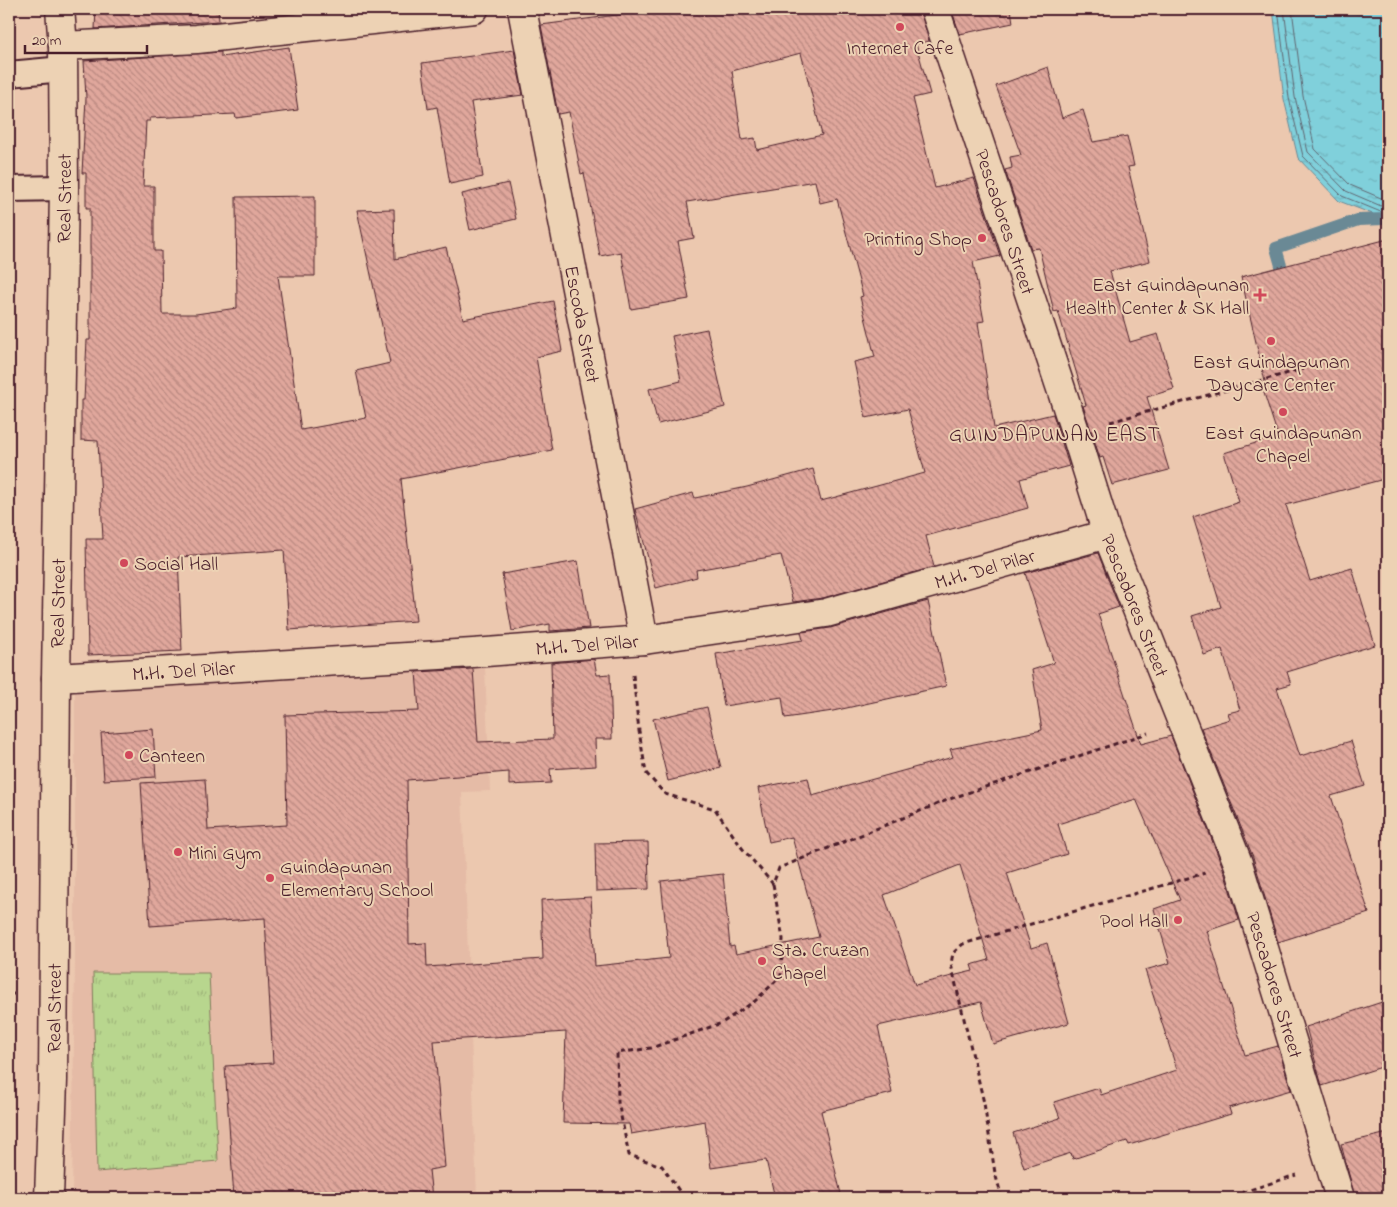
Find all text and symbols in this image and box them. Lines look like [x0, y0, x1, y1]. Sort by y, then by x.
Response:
marker: Internet Cafe [894, 21, 906, 33]
scale bar [25, 22, 148, 54]
text: 20 m [32, 30, 62, 52]
place label: Internet Cafe [847, 35, 954, 64]
street label: Pescadores Street [966, 146, 1041, 299]
street label: Real Street [51, 153, 81, 243]
place label: Printing Shop [864, 226, 972, 256]
marker: Printing Shop [976, 232, 988, 244]
street label: Escoda Street [555, 263, 606, 386]
place label: East Guindapunan Health Center & SK Hall [1066, 272, 1249, 324]
marker: East Guindapunan Health Center & SK Hall [1253, 288, 1267, 302]
marker: East Guindapunan Daycare Center [1265, 335, 1277, 347]
place label: East Guindapunan Daycare Center [1192, 349, 1350, 401]
marker: East Guindapunan Chapel [1277, 406, 1289, 418]
place label: East Guindapunan Chapel [1204, 420, 1362, 472]
district label: GUINDAPUNAN EAST [949, 421, 1161, 451]
street label: Pescadores Street [1091, 530, 1175, 682]
street label: M.H. Del Pilar [932, 543, 1040, 599]
place label: Social Hall [134, 551, 218, 580]
marker: Social Hall [118, 557, 130, 569]
street label: Real Street [44, 558, 75, 648]
street label: M.H. Del Pilar [534, 628, 641, 665]
street label: M.H. Del Pilar [131, 655, 237, 690]
place label: Canteen [139, 743, 205, 772]
marker: Canteen [123, 749, 135, 761]
place label: Mini Gym [188, 840, 261, 869]
marker: Mini Gym [172, 846, 184, 858]
place label: Guindapunan Elementary School [280, 854, 433, 906]
marker: Guindapunan Elementary School [264, 872, 276, 884]
place label: Pool Hall [1100, 908, 1168, 937]
street label: Pescadores Street [1237, 909, 1309, 1063]
marker: Pool Hall [1172, 914, 1184, 926]
place label: Sta. Cruzan Chapel [772, 937, 869, 989]
marker: Sta. Cruzan Chapel [756, 955, 768, 967]
street label: Real Street [41, 963, 71, 1053]

